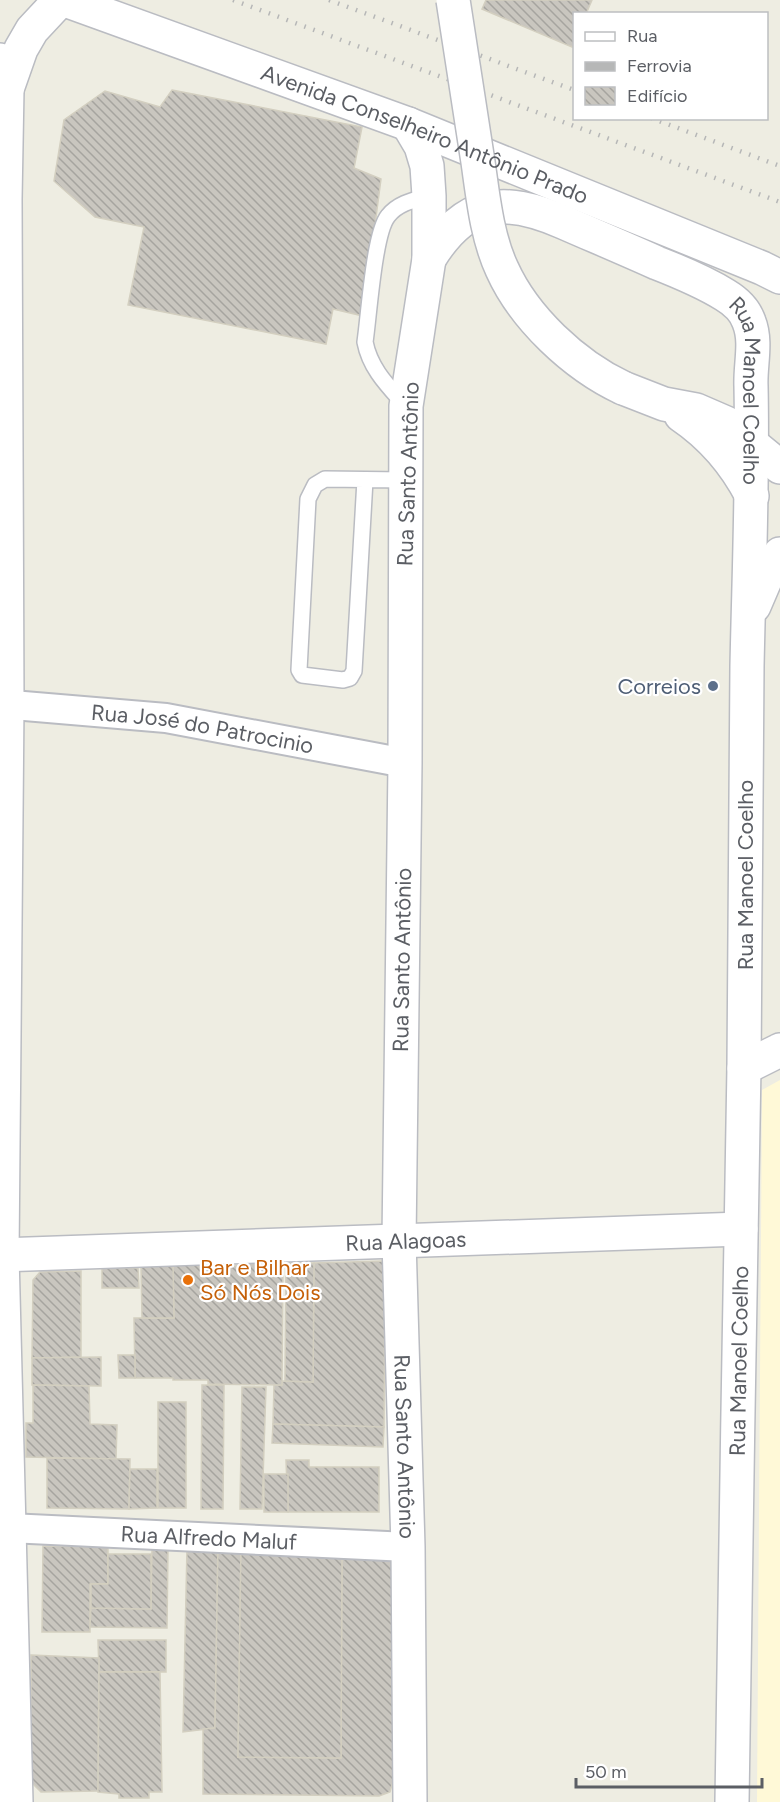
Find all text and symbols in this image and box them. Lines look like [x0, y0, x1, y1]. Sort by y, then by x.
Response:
legend [573, 12, 768, 120]
text: Rua [627, 25, 658, 47]
text: Ferrovia [627, 55, 692, 77]
street label: Avenida Conselheiro Antônio Prado [258, 59, 592, 209]
text: Edifício [627, 85, 688, 107]
street label: Rua Manoel Coelho [724, 291, 766, 485]
street label: Rua Santo Antônio [391, 381, 425, 567]
place label: Correios [617, 673, 701, 700]
marker: Correios [706, 679, 720, 693]
street label: Rua José do Patrocinio [90, 698, 316, 759]
street label: Rua Manoel Coelho [732, 780, 759, 970]
street label: Rua Santo Antônio [387, 868, 417, 1052]
street label: Rua Alagoas [345, 1225, 467, 1256]
place label: Bar e Bilhar Só Nós Dois [200, 1254, 320, 1306]
street label: Rua Manoel Coelho [724, 1266, 754, 1456]
marker: Bar e Bilhar Só Nós Dois [181, 1273, 195, 1287]
street label: Rua Santo Antônio [389, 1354, 421, 1539]
street label: Rua Alfredo Maluf [120, 1520, 298, 1555]
scale bar [576, 1751, 762, 1789]
text: 50 m [585, 1761, 627, 1783]

